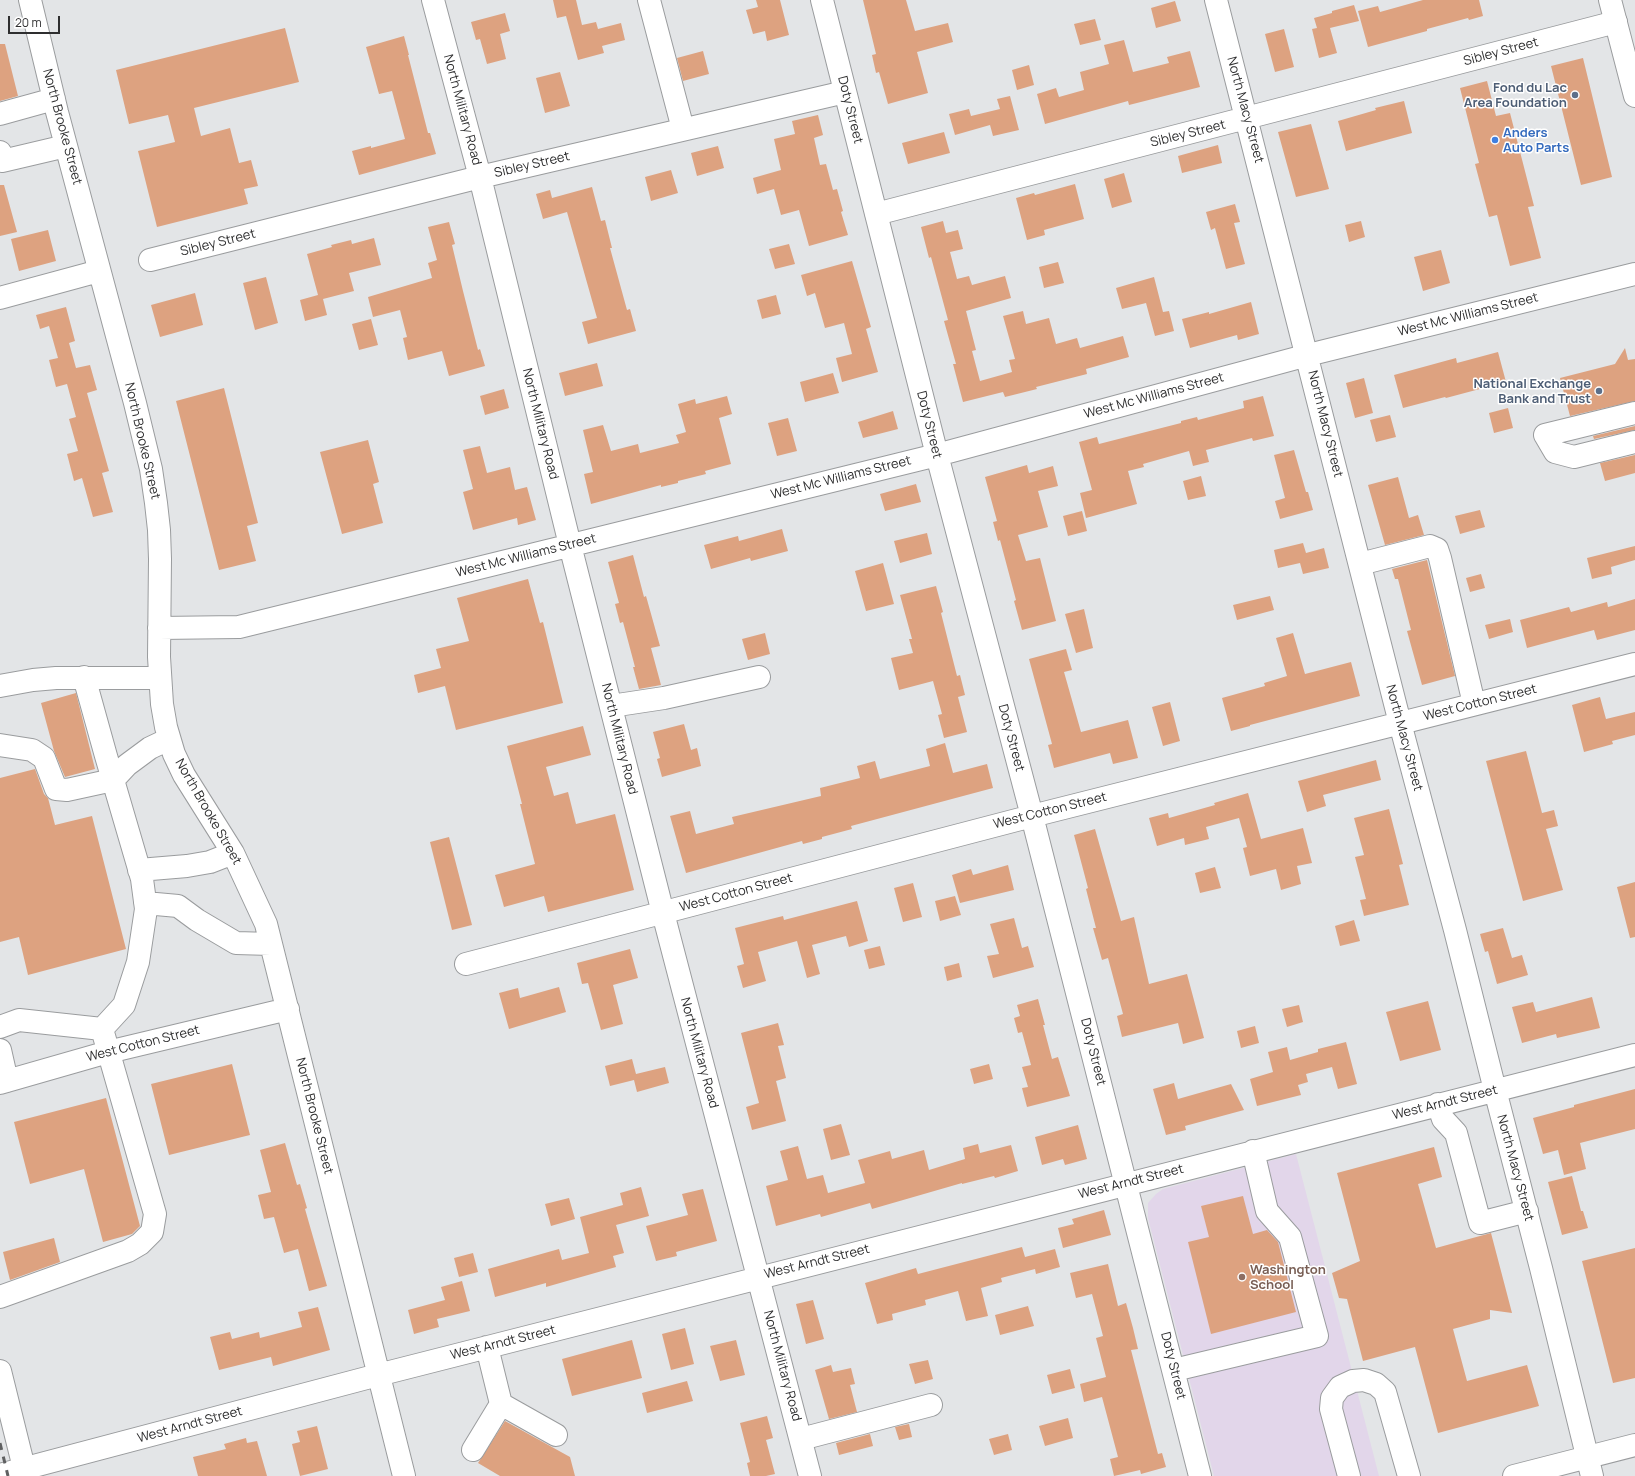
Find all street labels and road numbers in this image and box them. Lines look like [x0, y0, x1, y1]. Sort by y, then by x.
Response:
street label: Sibley Street [1462, 35, 1540, 69]
street label: North Military Road [440, 53, 484, 167]
street label: North Macy Street [1223, 55, 1267, 165]
street label: North Brooke Street [39, 67, 85, 187]
street label: Doty Street [834, 75, 866, 145]
street label: Sibley Street [1149, 117, 1227, 151]
street label: Sibley Street [493, 149, 571, 181]
street label: Sibley Street [179, 226, 257, 260]
street label: West Mc Williams Street [1396, 290, 1540, 340]
street label: North Military Road [519, 367, 561, 481]
street label: North Macy Street [1304, 369, 1346, 479]
street label: West Mc Williams Street [1082, 370, 1226, 422]
street label: North Brooke Street [121, 381, 163, 501]
street label: Doty Street [913, 390, 945, 460]
street label: West Mc Williams Street [769, 453, 913, 503]
street label: West Mc Williams Street [454, 531, 598, 581]
street label: West Cotton Street [1422, 681, 1538, 725]
street label: North Military Road [598, 682, 640, 796]
street label: North Macy Street [1382, 683, 1426, 793]
street label: Doty Street [995, 703, 1027, 773]
street label: North Brooke Street [171, 756, 245, 868]
street label: West Cotton Street [992, 789, 1108, 833]
street label: West Cotton Street [678, 870, 794, 916]
street label: North Military Road [677, 996, 721, 1110]
street label: Doty Street [1077, 1017, 1109, 1087]
street label: West Cotton Street [85, 1022, 201, 1066]
street label: North Brooke Street [292, 1056, 336, 1176]
street label: West Arndt Street [1391, 1082, 1499, 1124]
street label: North Macy Street [1493, 1113, 1537, 1223]
street label: West Arndt Street [1077, 1161, 1185, 1203]
street label: West Arndt Street [763, 1241, 871, 1283]
street label: North Military Road [760, 1309, 804, 1423]
street label: West Arndt Street [449, 1322, 557, 1364]
street label: Doty Street [1157, 1331, 1189, 1401]
street label: West Arndt Street [136, 1404, 244, 1446]

